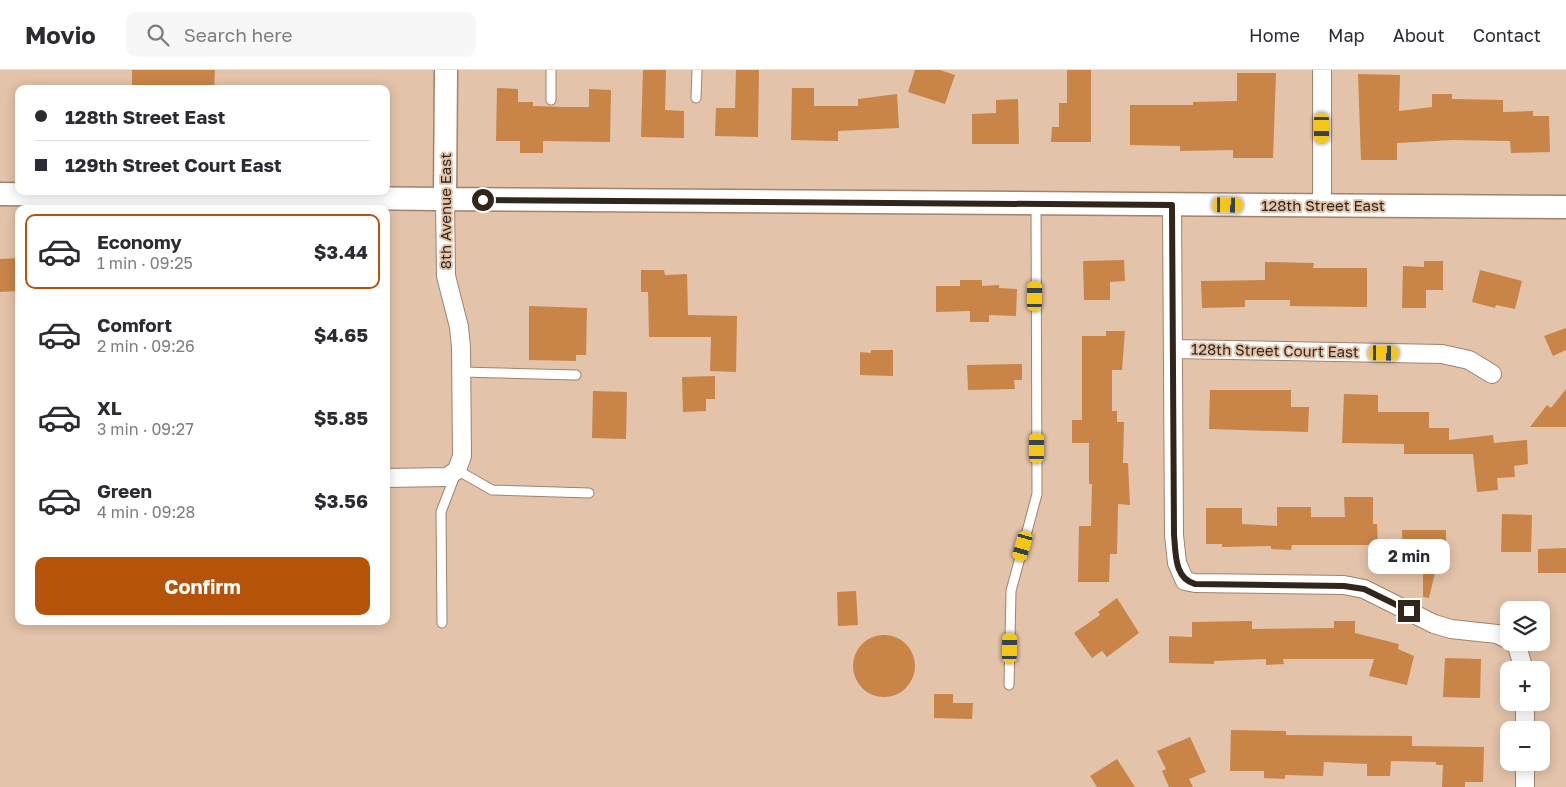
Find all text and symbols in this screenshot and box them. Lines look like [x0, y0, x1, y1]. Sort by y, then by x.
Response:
search box [126, 12, 476, 57]
text: Movio [25, 20, 96, 49]
icon: search [144, 21, 172, 49]
text: Search here [184, 23, 293, 46]
text: Home [1249, 24, 1300, 46]
text: Map [1328, 24, 1365, 46]
text: About [1393, 24, 1445, 46]
text: Contact [1473, 24, 1541, 46]
text: 128th Street East [65, 105, 225, 128]
car [1314, 113, 1329, 143]
text: 129th Street Court East [65, 153, 282, 176]
street label: 8th Avenue East [436, 153, 454, 269]
route start [472, 189, 494, 211]
street label: 128th Street East [1261, 196, 1385, 214]
car [1212, 197, 1243, 213]
icon: car [37, 229, 82, 274]
text: Economy [97, 230, 182, 253]
text: $3.44 [314, 240, 368, 263]
text: 1 min · 09:25 [97, 253, 193, 273]
car [1027, 281, 1042, 311]
icon: car [37, 312, 82, 357]
text: Comfort [97, 313, 172, 336]
text: $4.65 [314, 323, 368, 346]
text: 2 min · 09:26 [97, 336, 195, 356]
street label: 128th Street Court East [1191, 340, 1359, 360]
car [1368, 345, 1399, 361]
icon: car [37, 395, 82, 440]
text: XL [97, 396, 122, 419]
text: $5.85 [314, 406, 368, 429]
text: 3 min · 09:27 [97, 419, 194, 439]
car [1029, 433, 1044, 463]
icon: car [37, 478, 82, 523]
text: Green [97, 479, 152, 502]
text: $3.56 [314, 489, 368, 512]
text: 4 min · 09:28 [97, 502, 195, 522]
car [1011, 530, 1034, 562]
callout: 2 min [1368, 538, 1450, 574]
text: 2 min [1388, 546, 1430, 566]
button: Confirm [35, 557, 370, 615]
route end [1398, 600, 1420, 622]
map controls [1500, 601, 1550, 771]
button: layers [1500, 601, 1550, 651]
car [1002, 633, 1017, 663]
button: + [1500, 661, 1550, 711]
button: − [1500, 721, 1550, 771]

